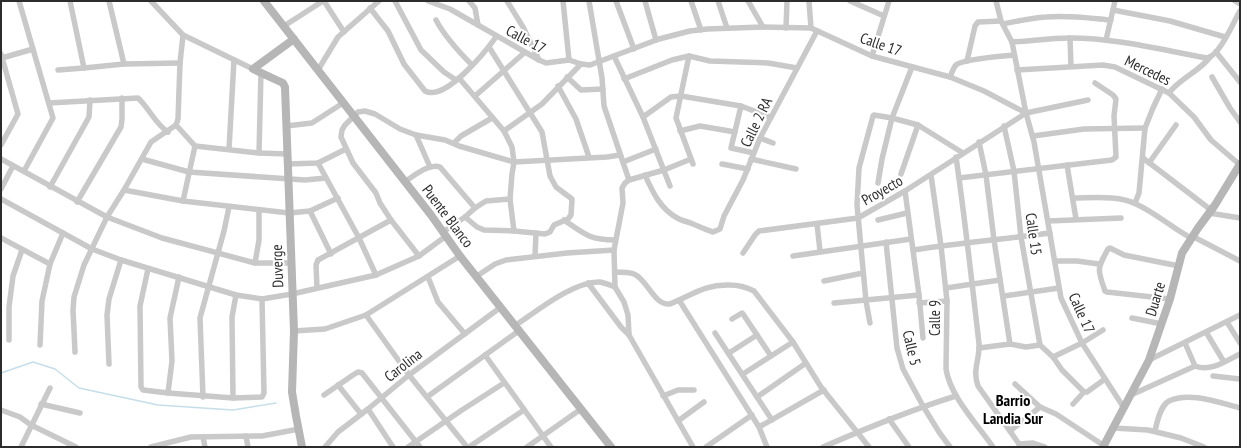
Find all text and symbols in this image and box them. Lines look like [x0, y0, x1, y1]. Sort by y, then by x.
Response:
street label: Calle 17 [503, 21, 549, 57]
street label: Calle 17 [858, 28, 904, 60]
street label: Mercedes [1122, 51, 1174, 89]
street label: Calle 2 RA [736, 93, 777, 150]
street label: Proyecto [858, 171, 906, 209]
street label: Puente Blanco [418, 181, 478, 251]
street label: Calle 15 [1022, 212, 1046, 256]
street label: Duverge [267, 244, 287, 288]
street label: Duarte [1141, 279, 1169, 319]
street label: Calle 17 [1065, 290, 1099, 336]
street label: Calle 9 [925, 300, 944, 336]
street label: Calle 5 [899, 328, 925, 368]
street label: Carolina [380, 344, 426, 386]
district label: Barrio Landia Sur [983, 390, 1043, 428]

